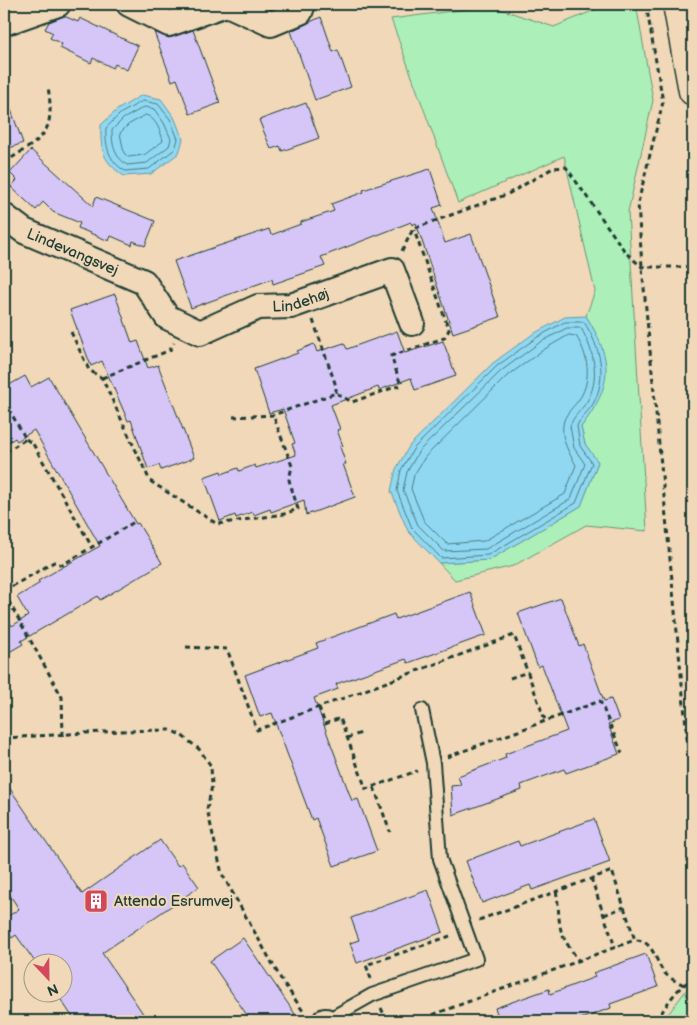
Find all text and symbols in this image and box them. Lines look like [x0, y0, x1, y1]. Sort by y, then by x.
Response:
street label: Lindevangsvej [24, 224, 121, 280]
street label: Lindehøj [272, 284, 332, 317]
building icon: Attendo Esrumvej [83, 888, 109, 914]
place label: Attendo Esrumvej [114, 892, 233, 911]
north arrow [22, 952, 72, 1002]
text: N [45, 980, 61, 999]

